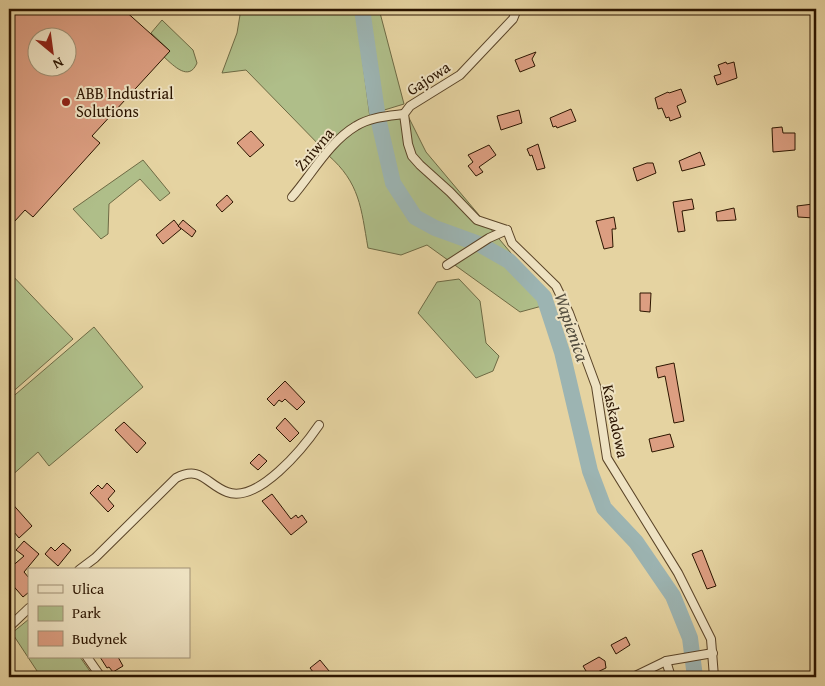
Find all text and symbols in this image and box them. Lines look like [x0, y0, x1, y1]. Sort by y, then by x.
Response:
north arrow [28, 28, 78, 78]
text: N [49, 52, 67, 75]
street label: Gajowa [401, 55, 455, 101]
place label: ABB Industrial Solutions [76, 81, 174, 123]
marker: ABB Industrial Solutions [60, 96, 72, 108]
street label: Żniwna [289, 122, 339, 176]
water label: Wapienica [548, 289, 597, 366]
street label: Kaskadowa [597, 382, 636, 460]
legend [28, 568, 190, 658]
text: Ulica [72, 578, 104, 599]
text: Park [72, 602, 101, 623]
text: Budynek [72, 628, 128, 649]

